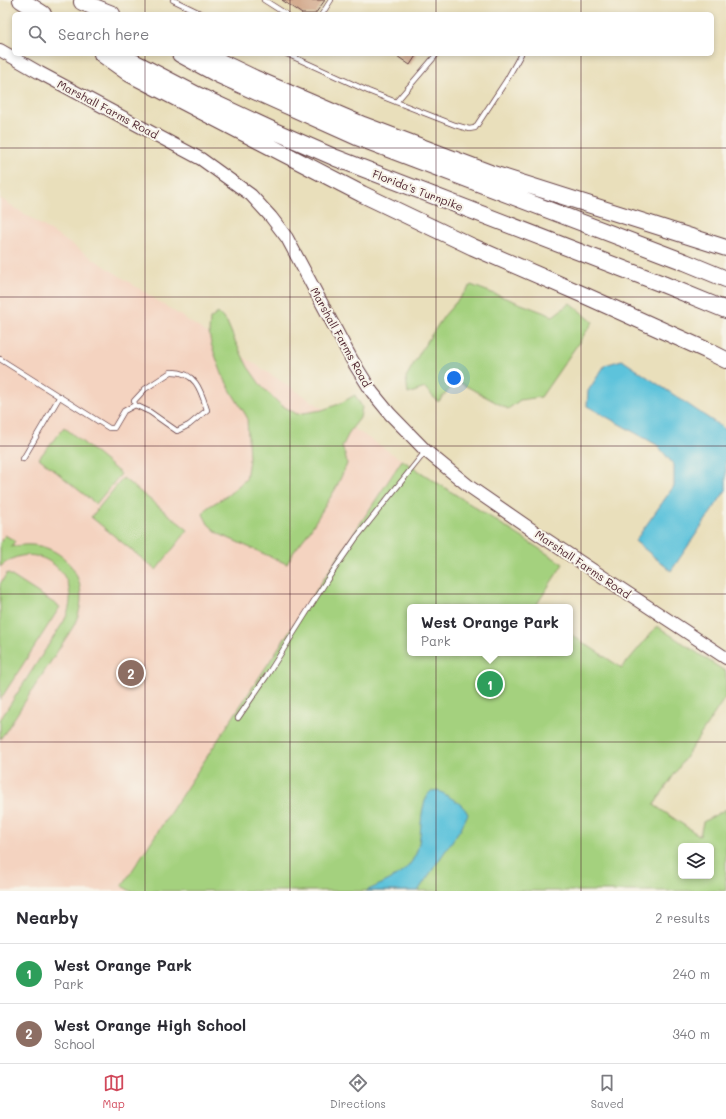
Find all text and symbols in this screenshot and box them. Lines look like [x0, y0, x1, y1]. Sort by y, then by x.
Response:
search box [12, 12, 714, 56]
icon: search [26, 23, 48, 45]
text: Search here [58, 24, 149, 44]
street label: Marshall Farms Road [55, 76, 161, 142]
street label: Florida's Turnpike [370, 166, 466, 214]
street label: Marshall Farms Road [307, 284, 375, 390]
your location [444, 368, 464, 388]
street label: Marshall Farms Road [532, 526, 634, 602]
popup [407, 604, 573, 656]
text: West Orange Park [421, 612, 559, 632]
text: Park [421, 632, 451, 649]
pin: 2 [118, 658, 144, 688]
pin: 1 [477, 669, 503, 699]
map controls [678, 843, 714, 879]
button: layers [678, 843, 714, 879]
text: Nearby [16, 906, 78, 928]
text: 2 results [655, 909, 710, 926]
text: West Orange Park [54, 955, 192, 975]
text: 1 [26, 965, 32, 982]
text: 240 m [673, 965, 710, 982]
text: Park [54, 975, 83, 992]
text: West Orange High School [54, 1015, 246, 1035]
text: 2 [25, 1025, 33, 1042]
text: 340 m [672, 1025, 710, 1042]
text: School [54, 1035, 95, 1052]
tab: Map [103, 1072, 125, 1111]
tab: Directions [330, 1072, 386, 1111]
tab: Saved [591, 1072, 623, 1111]

